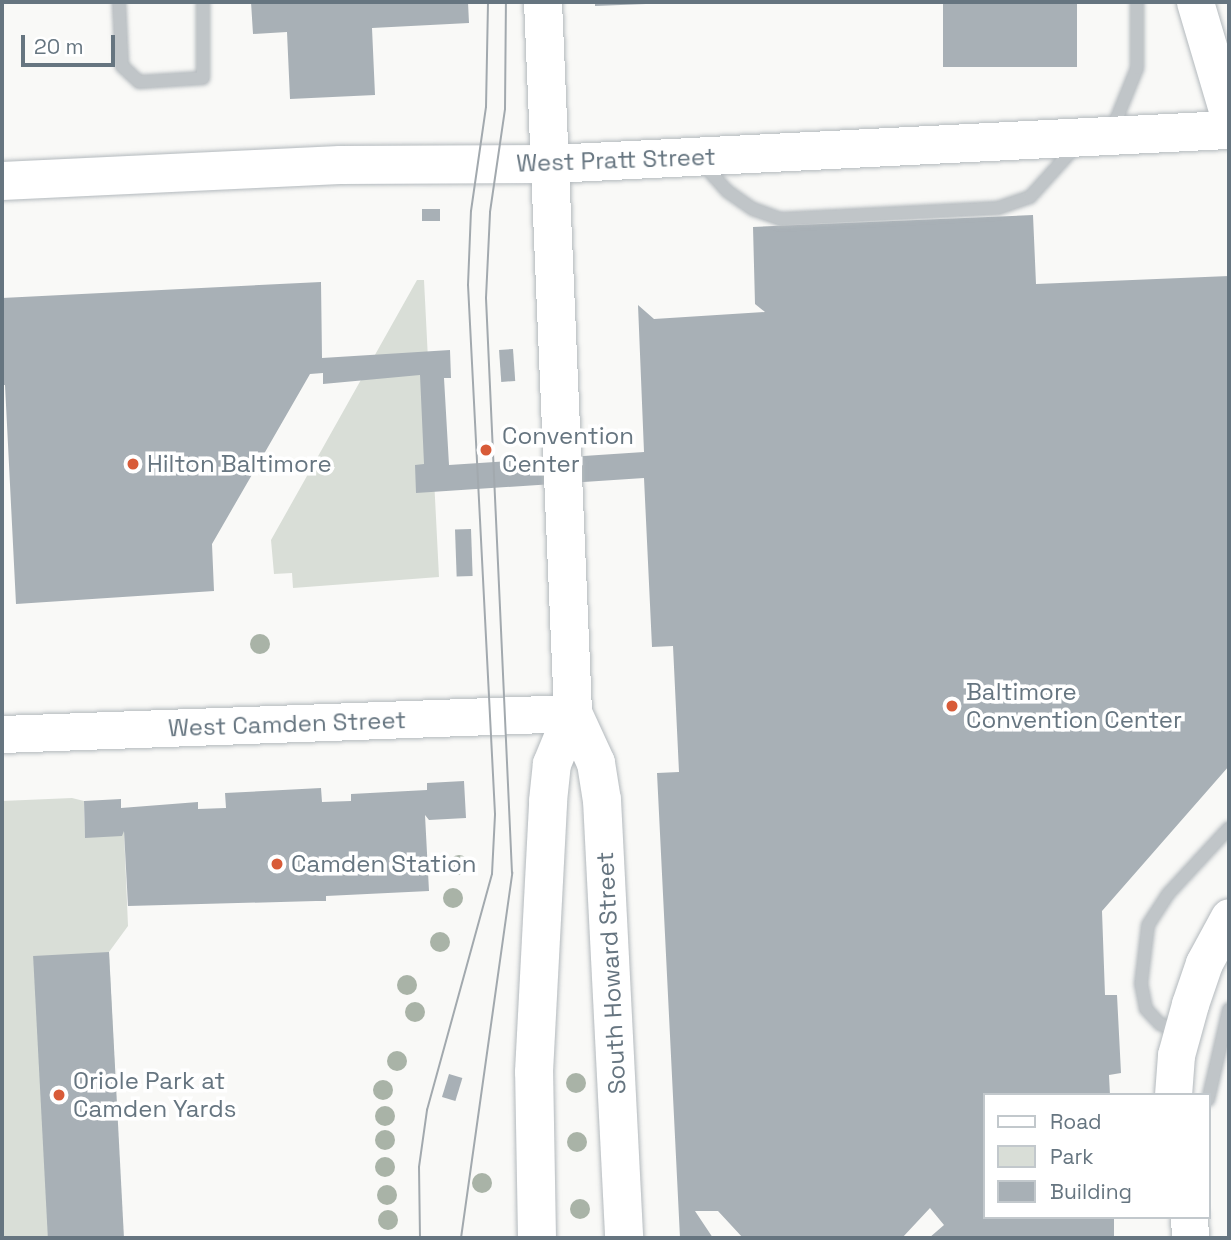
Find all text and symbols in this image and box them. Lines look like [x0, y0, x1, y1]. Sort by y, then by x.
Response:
scale bar [24, 21, 119, 65]
text: 20 m [34, 33, 84, 60]
street label: West Pratt Street [516, 142, 716, 178]
place label: Convention Center [502, 422, 634, 478]
marker: Convention Center [476, 440, 496, 460]
place label: Hilton Baltimore [147, 450, 332, 478]
marker: Hilton Baltimore [125, 456, 141, 472]
place label: Baltimore Convention Center [966, 678, 1182, 734]
marker: Baltimore Convention Center [944, 698, 960, 714]
street label: West Camden Street [167, 705, 407, 743]
place label: Camden Station [291, 850, 477, 878]
street label: South Howard Street [590, 851, 632, 1095]
marker: Camden Station [269, 856, 285, 872]
place label: Oriole Park at Camden Yards [73, 1067, 237, 1123]
marker: Oriole Park at Camden Yards [51, 1087, 67, 1103]
legend [982, 1093, 1210, 1219]
text: Road [1050, 1108, 1102, 1135]
text: Park [1050, 1143, 1094, 1170]
text: Building [1050, 1178, 1132, 1205]

